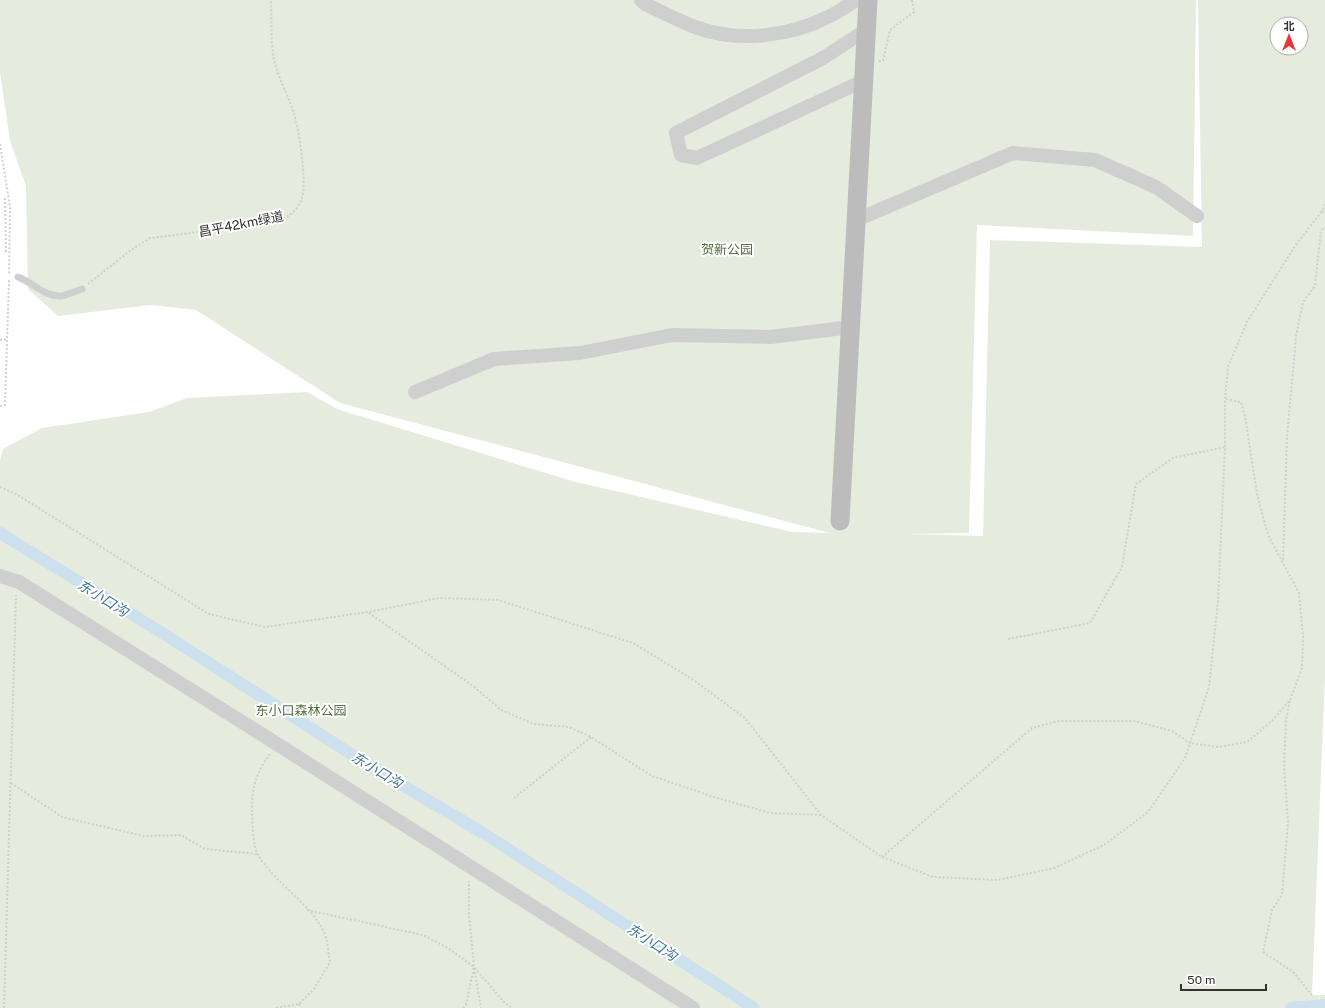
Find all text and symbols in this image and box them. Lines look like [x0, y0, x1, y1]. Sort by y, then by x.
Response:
north arrow [1269, 16, 1309, 56]
text: 北 [1284, 20, 1295, 32]
street label: 昌平42km绿道 [197, 208, 285, 240]
park label: 贺新公园 [701, 242, 753, 257]
water label: 东小口沟 [75, 576, 133, 621]
park label: 东小口森林公园 [255, 703, 347, 718]
water label: 东小口沟 [349, 749, 407, 792]
water label: 东小口沟 [624, 920, 682, 965]
scale bar [1181, 966, 1266, 992]
text: 50 m [1187, 973, 1215, 987]

